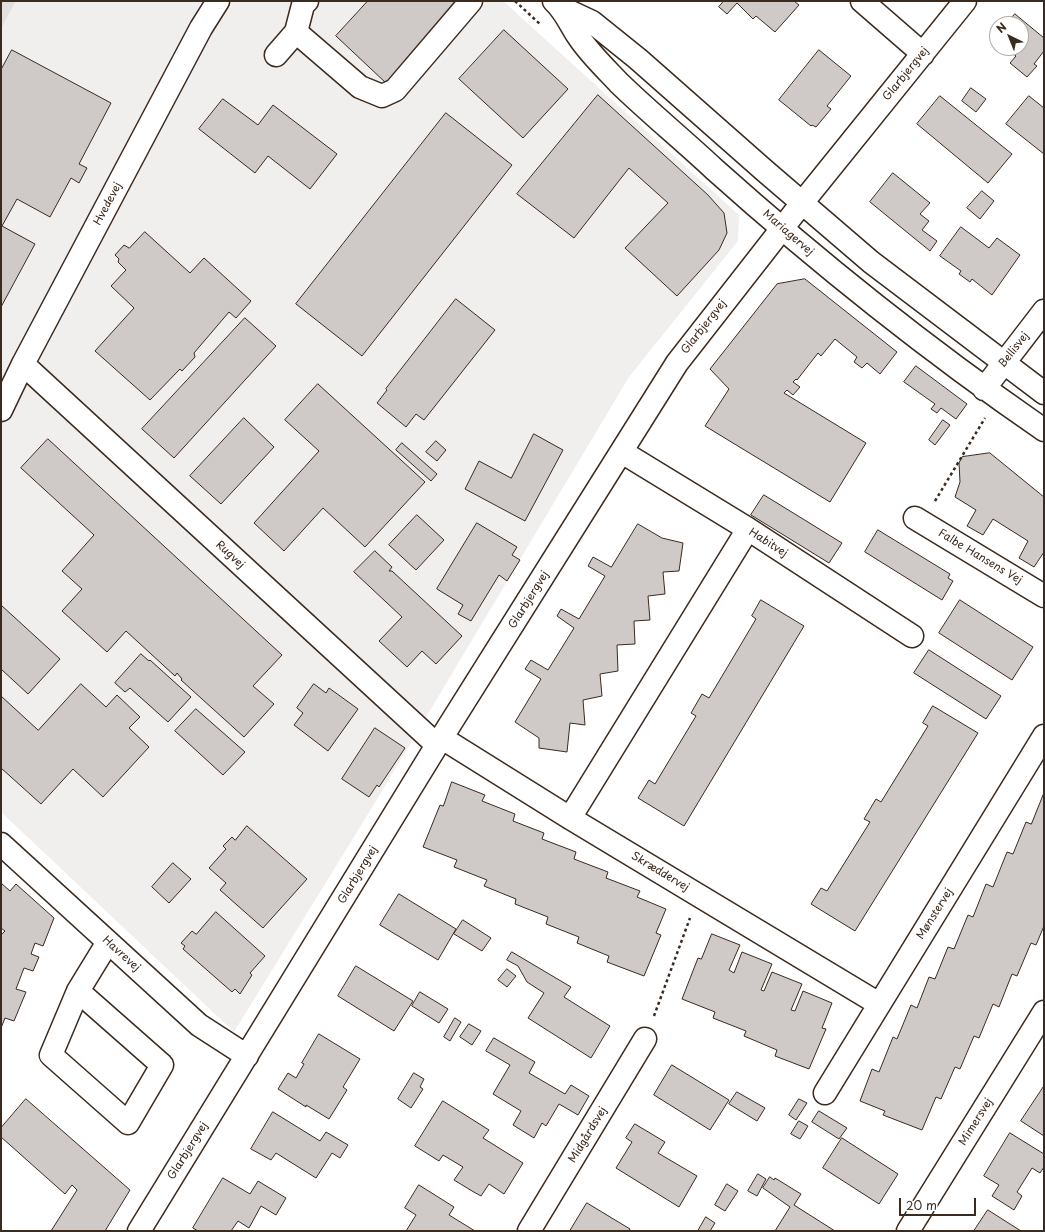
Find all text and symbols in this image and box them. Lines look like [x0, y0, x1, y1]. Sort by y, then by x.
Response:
north arrow [989, 16, 1029, 56]
text: N [992, 18, 1010, 37]
street label: Glarbjergvej [880, 44, 932, 104]
street label: Hvedevej [91, 180, 125, 228]
street label: Mariagervej [760, 207, 816, 259]
street label: Glarbjergvej [679, 297, 729, 357]
street label: Bellisvej [996, 330, 1032, 370]
street label: Habitvej [746, 526, 790, 560]
street label: Falbe Hansens Vej [936, 527, 1024, 587]
street label: Rugvej [213, 538, 247, 572]
street label: Glarbjergvej [506, 569, 552, 631]
street label: Glarbjergvej [336, 844, 380, 906]
street label: Skræddervej [629, 850, 691, 894]
street label: Mønstervej [914, 886, 956, 942]
street label: Havrevej [99, 934, 143, 974]
street label: Mimersvej [956, 1096, 996, 1148]
street label: Midgårdsvej [566, 1105, 610, 1165]
street label: Glarbjergvej [165, 1120, 211, 1182]
scale bar [901, 1190, 978, 1216]
text: 20 m [906, 1196, 937, 1214]

